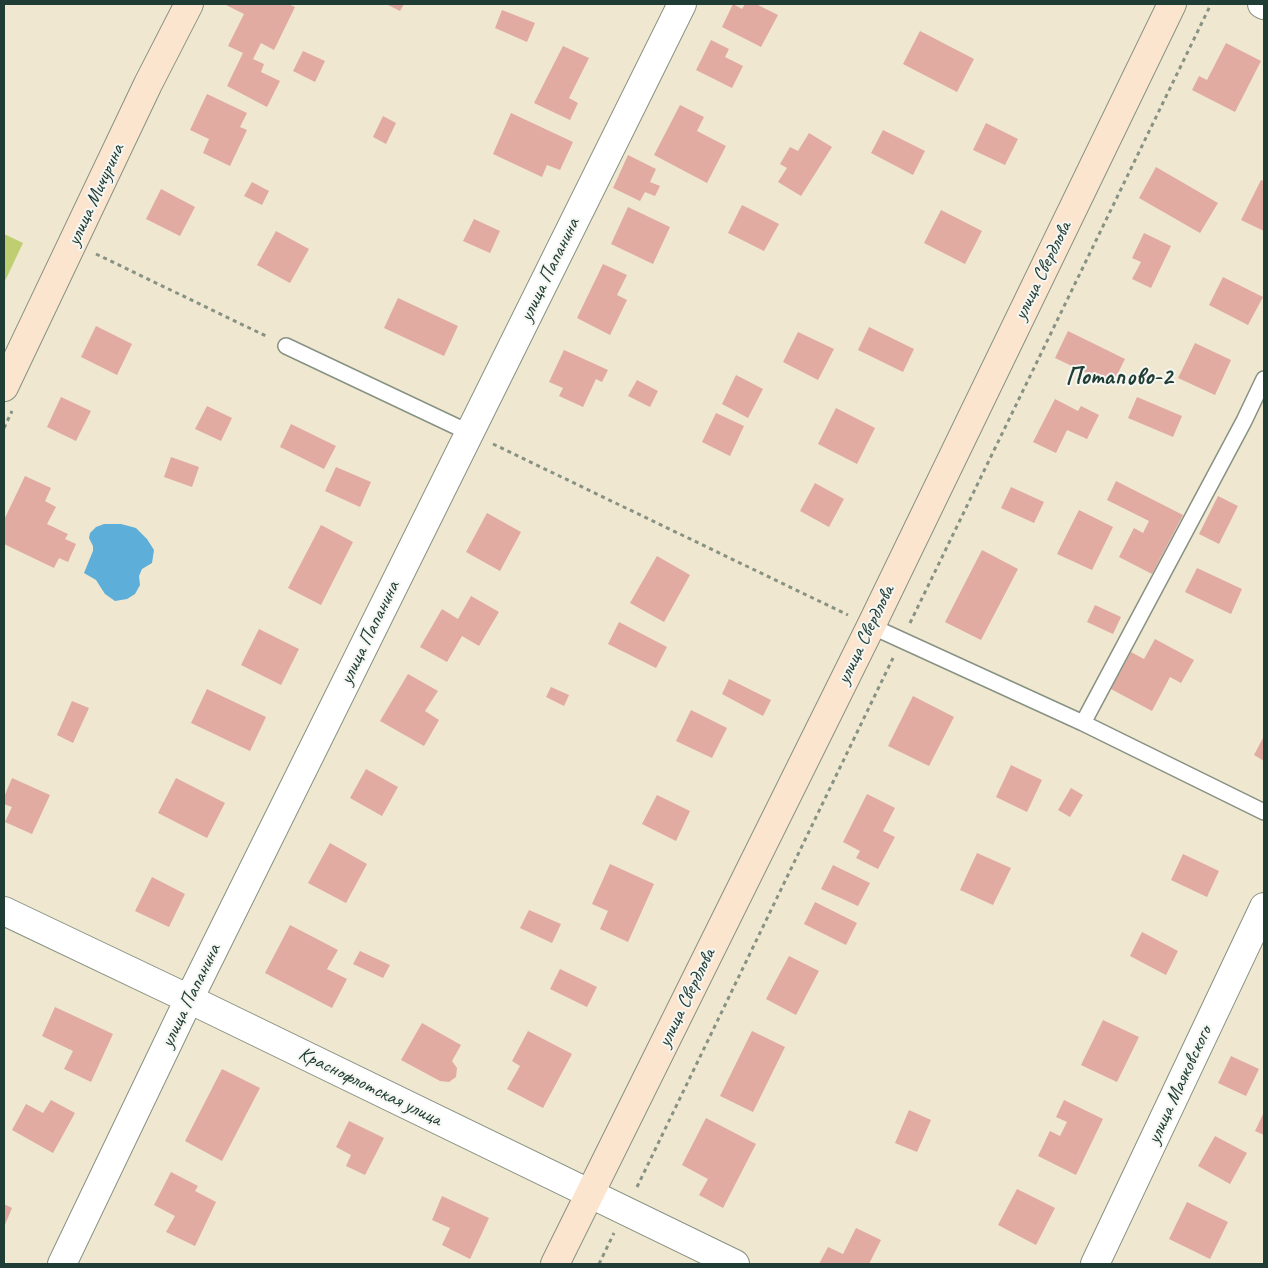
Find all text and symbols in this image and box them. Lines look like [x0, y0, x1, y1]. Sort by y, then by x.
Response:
street label: улица Мичурина [62, 140, 130, 250]
street label: улица Папанина [515, 214, 585, 326]
street label: улица Свердлова [1009, 218, 1077, 324]
district label: Потапово-2 [1065, 362, 1173, 392]
street label: улица Папанина [335, 577, 405, 689]
street label: улица Свердлова [832, 582, 900, 688]
street label: улица Папанина [156, 940, 226, 1052]
street label: улица Свердлова [653, 945, 721, 1051]
street label: улица Маяковского [1142, 1022, 1218, 1148]
street label: Краснофлотская улица [294, 1042, 446, 1132]

